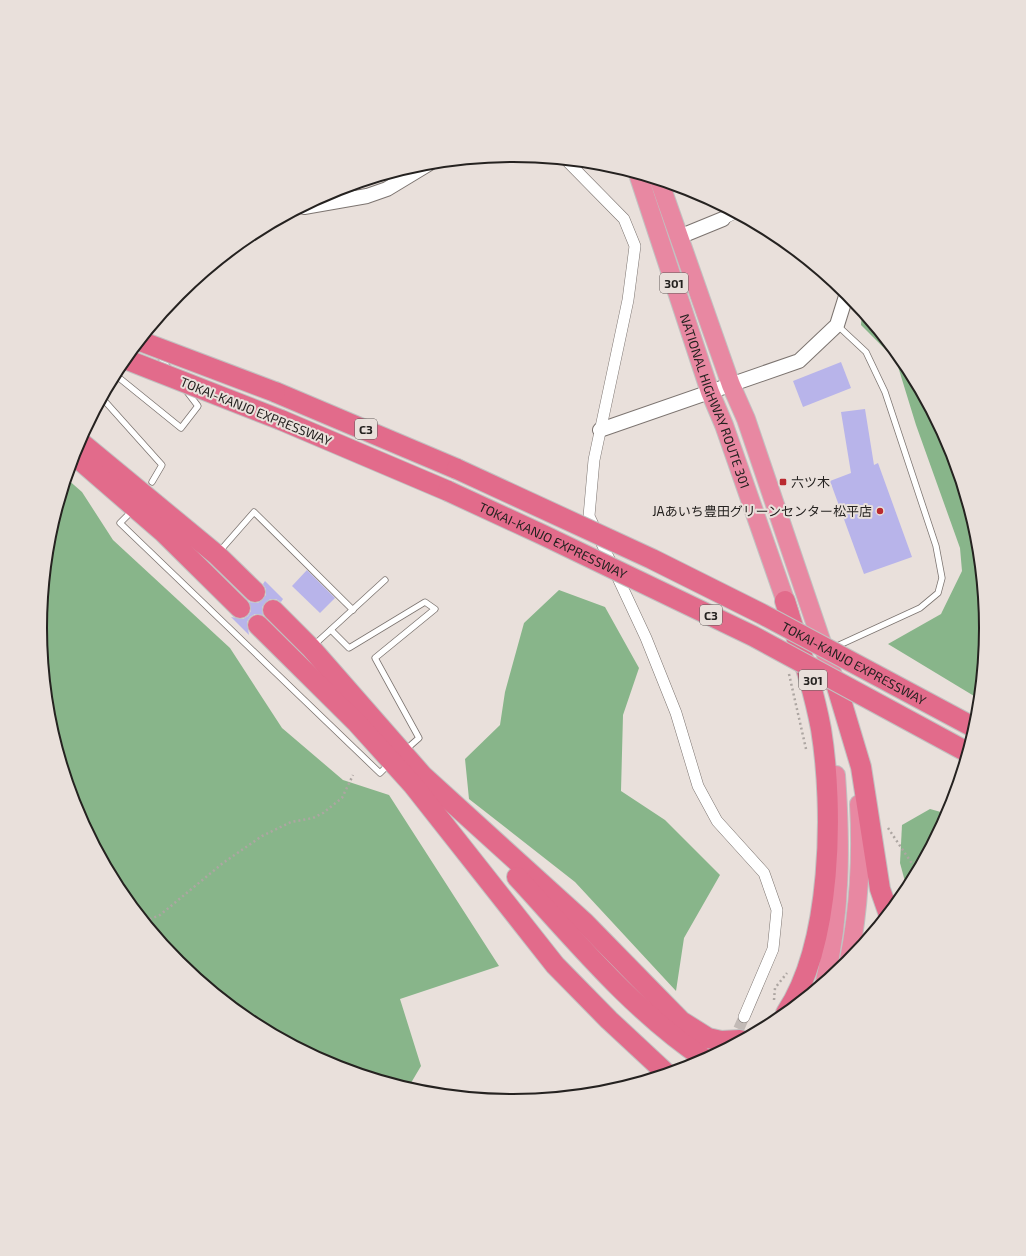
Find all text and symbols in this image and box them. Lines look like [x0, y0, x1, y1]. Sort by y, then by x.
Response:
road number: 301 [660, 273, 688, 293]
street label: NATIONAL HIGHWAY ROUTE 301 [677, 312, 754, 491]
street label: TOKAI-KANJO EXPRESSWAY [178, 373, 334, 449]
road number: C3 [355, 419, 377, 439]
place label: 六ツ木 [791, 474, 830, 490]
marker: 六ツ木 [778, 477, 788, 487]
street label: TOKAI-KANJO EXPRESSWAY [477, 498, 630, 582]
place label: JAあいち豊田グリーンセンター松平店 [652, 503, 872, 519]
marker: JAあいち豊田グリーンセンター松平店 [875, 506, 885, 516]
road number: C3 [700, 605, 722, 625]
street label: TOKAI-KANJO EXPRESSWAY [779, 618, 930, 709]
road number: 301 [799, 670, 827, 690]

